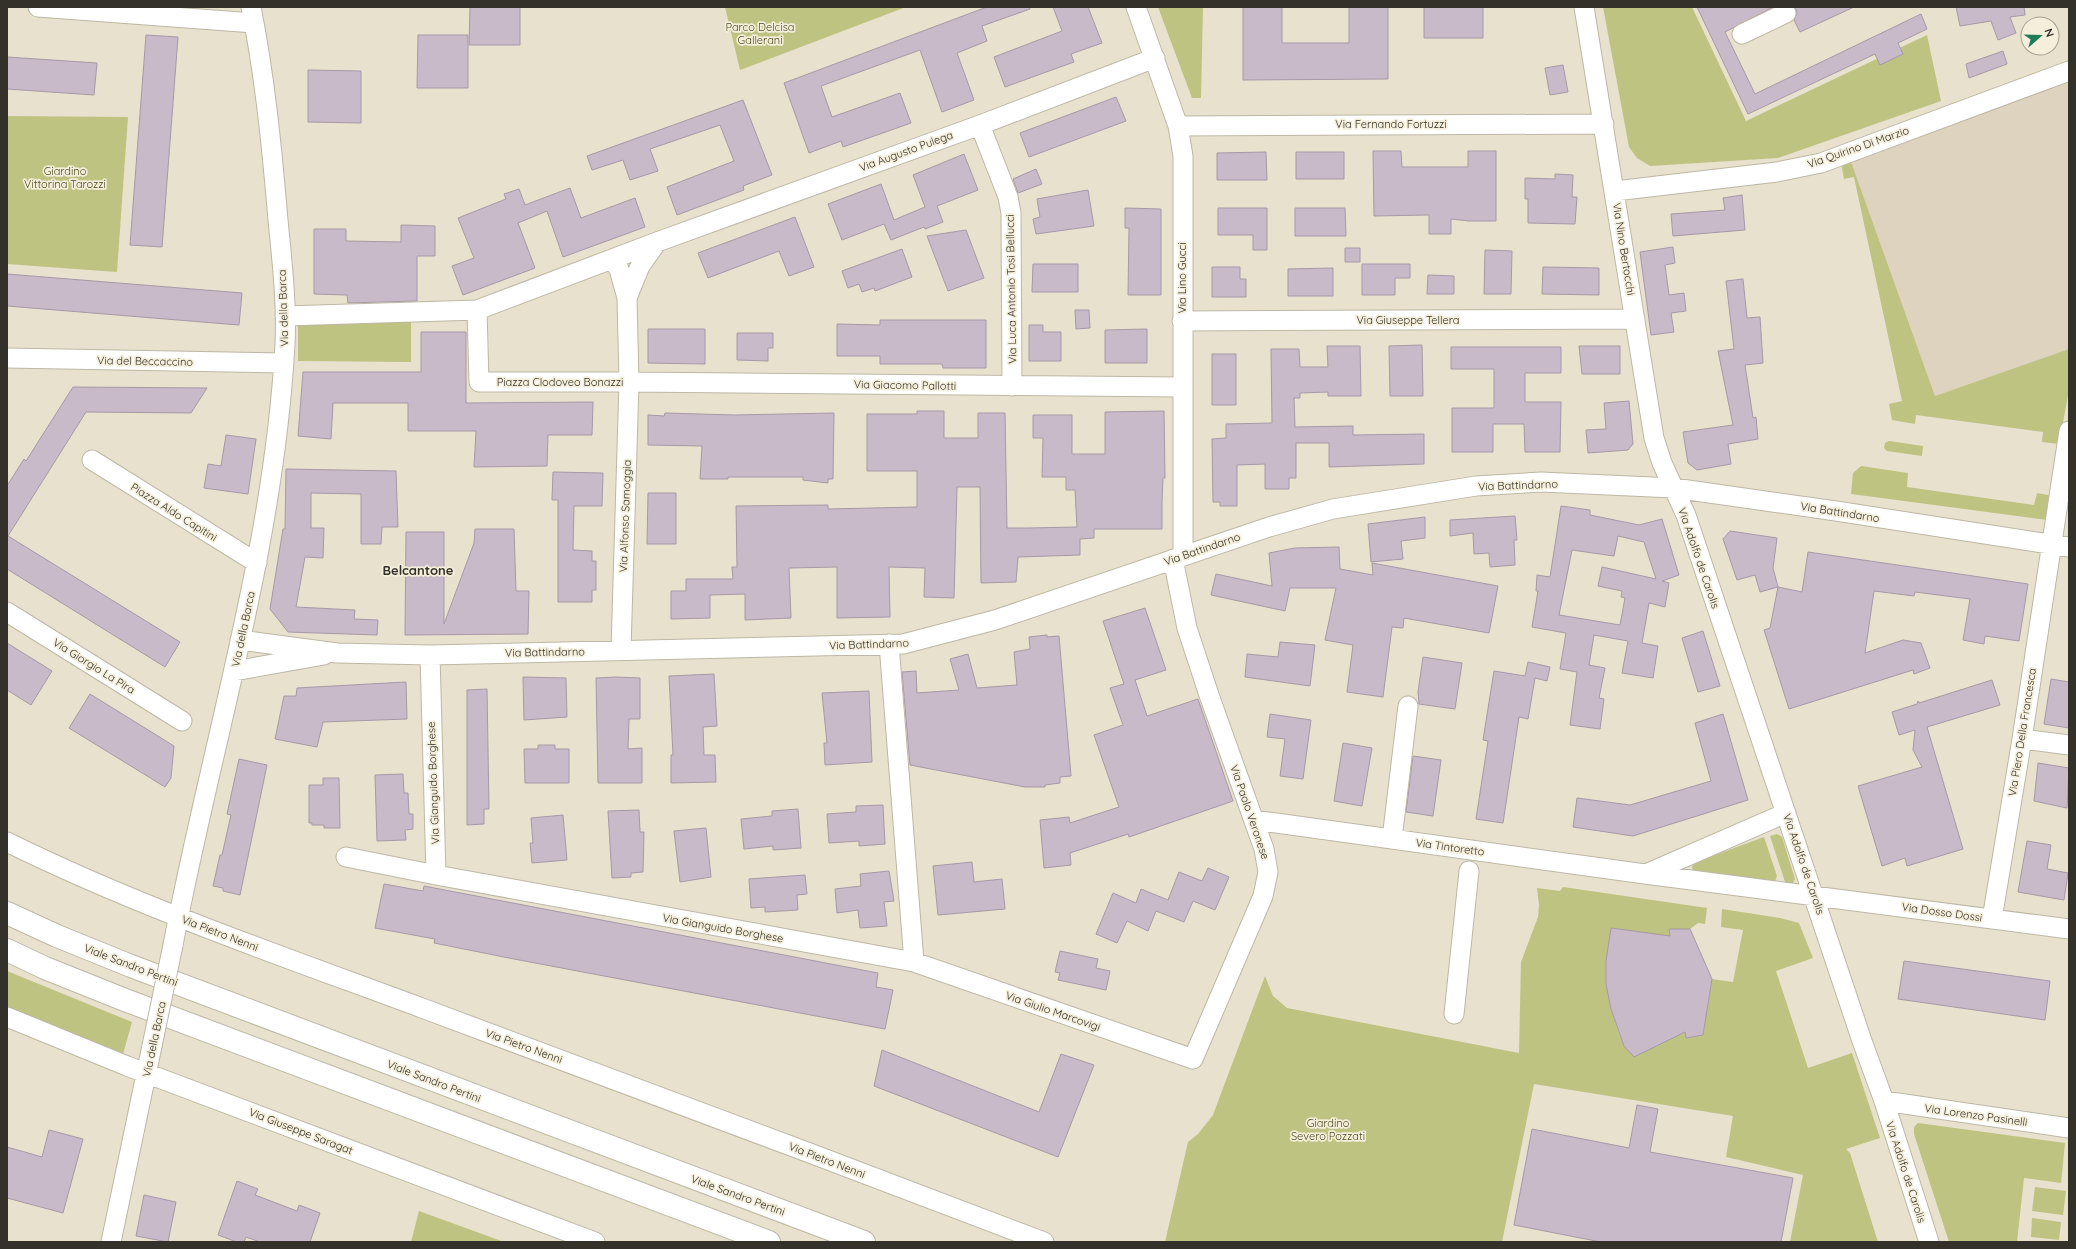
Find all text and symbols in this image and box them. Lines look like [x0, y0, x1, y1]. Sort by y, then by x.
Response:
north arrow [2020, 16, 2060, 56]
park label: Parco Delcisa Gallerani [725, 20, 795, 47]
text: N [2041, 26, 2057, 39]
street label: Via Fernando Fortuzzi [1335, 117, 1447, 131]
street label: Via Quirino Di Marzio [1805, 123, 1911, 171]
street label: Via Augusto Pulega [857, 128, 955, 174]
park label: Giardino Vittorina Tarozzi [24, 164, 106, 191]
street label: Via Nino Bertocchi [1610, 202, 1638, 296]
street label: Via Luca Antonio Tosi Bellucci [1003, 214, 1019, 364]
street label: Via Lino Gucci [1175, 242, 1189, 314]
street label: Via della Barca [275, 269, 291, 347]
street label: Via Giuseppe Tellera [1357, 313, 1460, 327]
street label: Via del Beccaccino [97, 353, 193, 369]
street label: Piazza Clodoveo Bonazzi [497, 375, 623, 389]
street label: Via Giacomo Pallotti [854, 377, 956, 393]
street label: Via Alfonso Samoggia [616, 459, 634, 573]
street label: Via Battindarno [1478, 477, 1559, 493]
street label: Piazza Aldo Capitini [128, 480, 220, 544]
street label: Via Battindarno [1799, 499, 1881, 525]
street label: Via Adolfo de Carolis [1675, 506, 1723, 610]
street label: Via Battindarno [1162, 529, 1242, 569]
district label: Belcantone [382, 562, 454, 578]
street label: Via della Barca [228, 590, 258, 668]
street label: Via Giorgio La Pira [50, 635, 138, 697]
street label: Via Battindarno [829, 636, 910, 652]
street label: Via Battindarno [505, 644, 585, 660]
street label: Via Piero Della Francesca [2005, 667, 2039, 797]
street label: Via Gianguido Borghese [424, 721, 442, 845]
street label: Via Paolo Veronese [1227, 763, 1273, 861]
street label: Via Adolfo de Carolis [1780, 812, 1828, 916]
street label: Via Tintoretto [1415, 835, 1486, 859]
street label: Via Dosso Dossi [1901, 899, 1983, 925]
street label: Via Gianguido Borghese [661, 910, 785, 946]
street label: Via Pietro Nenni [180, 912, 260, 954]
street label: Viale Sandro Pertini [82, 941, 180, 989]
street label: Via Giulio Marcovigi [1004, 988, 1102, 1034]
street label: Via della Barca [139, 1000, 169, 1078]
street label: Via Pietro Nenni [483, 1026, 565, 1066]
street label: Viale Sandro Pertini [385, 1057, 483, 1105]
street label: Via Lorenzo Pasinelli [1924, 1101, 2028, 1129]
street label: Via Giuseppe Saragat [247, 1105, 355, 1157]
park label: Giardino Severo Pozzati [1291, 1116, 1365, 1143]
street label: Via Adolfo de Carolis [1883, 1119, 1929, 1225]
street label: Via Pietro Nenni [787, 1139, 867, 1181]
street label: Viale Sandro Pertini [689, 1171, 787, 1219]

